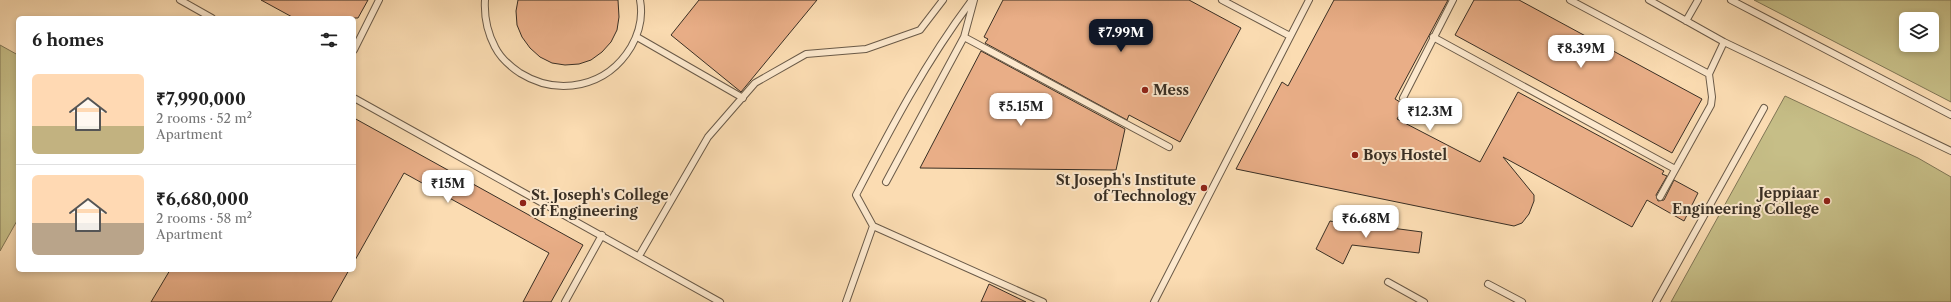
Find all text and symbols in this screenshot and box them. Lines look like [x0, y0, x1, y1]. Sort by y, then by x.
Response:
map controls [1899, 12, 1939, 52]
button: layers [1899, 12, 1939, 52]
pin: ₹7.99M [1088, 19, 1154, 53]
text: ₹7.99M [1098, 24, 1144, 40]
icon: filters [318, 29, 340, 51]
text: 6 homes [32, 30, 104, 50]
pin: ₹8.39M [1548, 35, 1614, 69]
text: ₹8.39M [1557, 40, 1605, 56]
place label: Mess [1153, 81, 1189, 99]
marker: Mess [1140, 85, 1150, 95]
text: ₹7,990,000 [156, 89, 246, 109]
icon: home [64, 90, 112, 138]
pin: ₹5.15M [988, 93, 1054, 127]
text: ₹5.15M [998, 98, 1044, 114]
pin: ₹12.3M [1397, 98, 1463, 132]
text: ₹12.3M [1407, 103, 1453, 119]
text: 2 rooms · 52 m² [156, 110, 252, 126]
text: Apartment [156, 126, 223, 142]
place label: Boys Hostel [1363, 146, 1447, 164]
marker: Boys Hostel [1350, 150, 1360, 160]
pin: ₹15M [424, 170, 472, 204]
place label: St Joseph's Institute of Technology [1056, 171, 1196, 205]
text: ₹15M [431, 175, 465, 191]
marker: St Joseph's Institute of Technology [1199, 183, 1209, 193]
place label: Jeppiaar Engineering College [1672, 184, 1819, 218]
place label: St. Joseph's College of Engineering [531, 186, 669, 220]
text: ₹6,680,000 [156, 189, 249, 209]
icon: home [64, 191, 112, 239]
marker: Jeppiaar Engineering College [1822, 196, 1832, 206]
marker: St. Joseph's College of Engineering [518, 198, 528, 208]
pin: ₹6.68M [1333, 205, 1399, 239]
text: 2 rooms · 58 m² [156, 210, 252, 226]
text: ₹6.68M [1342, 210, 1390, 226]
text: Apartment [156, 226, 223, 242]

